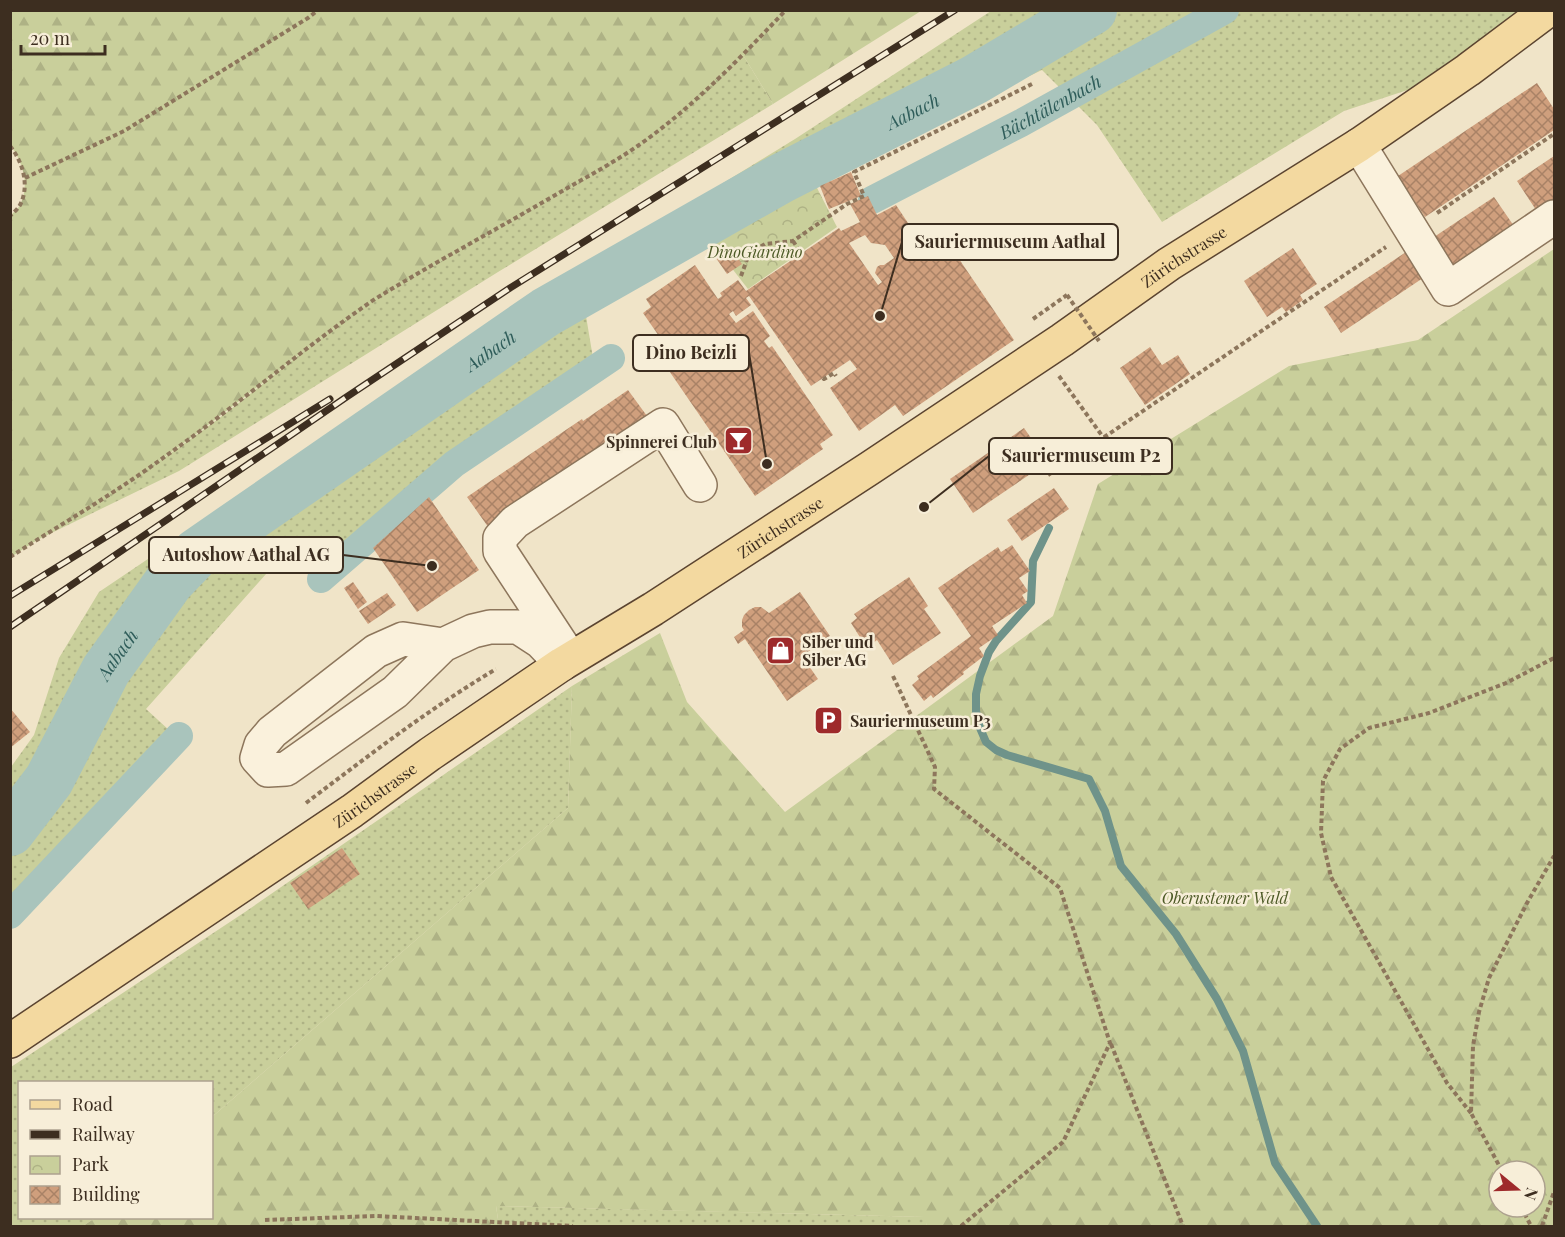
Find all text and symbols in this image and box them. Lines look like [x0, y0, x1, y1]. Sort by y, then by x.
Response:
scale bar [21, 18, 105, 56]
text: 20 m [30, 26, 70, 50]
water label: Bächtälenbach [994, 69, 1105, 145]
water label: Aabach [880, 88, 943, 136]
street label: Zürichstrasse [1136, 220, 1230, 291]
callout: Sauriermuseum Aathal [902, 224, 1118, 260]
text: Sauriermuseum Aathal [914, 229, 1106, 253]
park label: DinoGiardino [706, 241, 803, 262]
water label: Aabach [458, 325, 520, 378]
callout: Dino Beizli [633, 335, 749, 371]
text: Dino Beizli [645, 340, 737, 364]
bar icon: Spinnerei Club [722, 425, 754, 457]
place label: Spinnerei Club [606, 431, 717, 452]
callout: Sauriermuseum P2 [989, 438, 1172, 474]
text: Sauriermuseum P2 [1001, 443, 1161, 467]
street label: Zürichstrasse [733, 491, 827, 562]
callout: Autoshow Aathal AG [149, 537, 343, 573]
text: Autoshow Aathal AG [161, 542, 330, 566]
water label: Aabach [90, 625, 143, 686]
place label: Siber und Siber AG [802, 631, 874, 670]
shop icon: Siber und Siber AG [765, 634, 797, 666]
parking icon: Sauriermuseum P3 [813, 704, 845, 736]
place label: Sauriermuseum P3 [850, 710, 991, 731]
street label: Zürichstrasse [329, 757, 420, 832]
park label: Oberustemer Wald [1162, 887, 1290, 908]
legend [18, 1081, 213, 1219]
text: Road [72, 1092, 113, 1116]
text: Railway [72, 1122, 135, 1146]
text: Park [72, 1152, 109, 1176]
north arrow [1487, 1159, 1547, 1219]
text: Building [72, 1182, 140, 1206]
text: N [1520, 1185, 1543, 1203]

